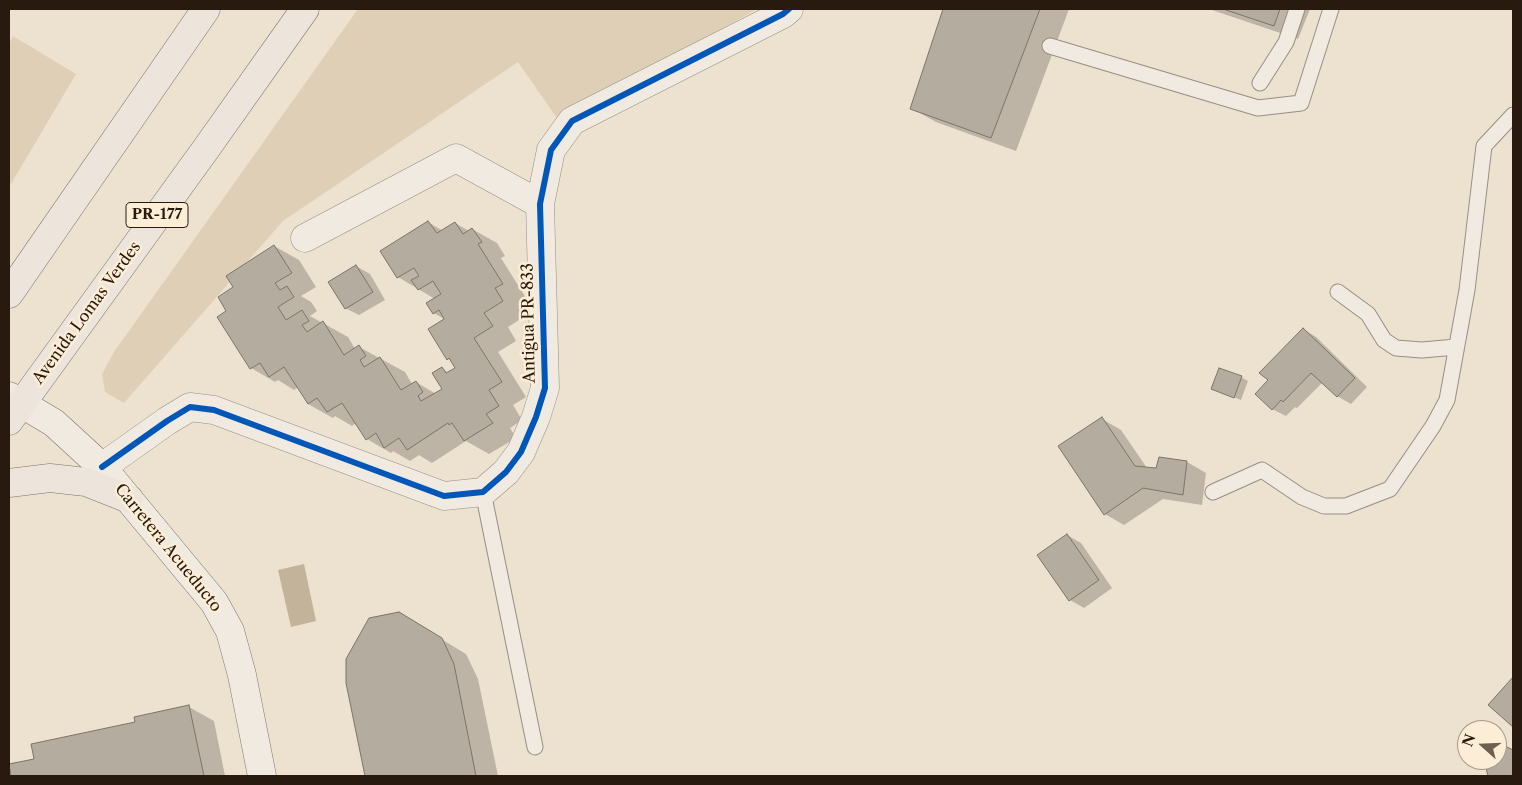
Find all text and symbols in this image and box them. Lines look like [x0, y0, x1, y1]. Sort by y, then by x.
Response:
road number: PR-177 [126, 202, 188, 228]
street label: Avenida Lomas Verdes [29, 238, 145, 388]
street label: Antigua PR-833 [518, 263, 540, 383]
street label: Carretera Acueducto [110, 480, 226, 616]
north arrow [1457, 720, 1507, 770]
text: N [1458, 731, 1479, 749]

